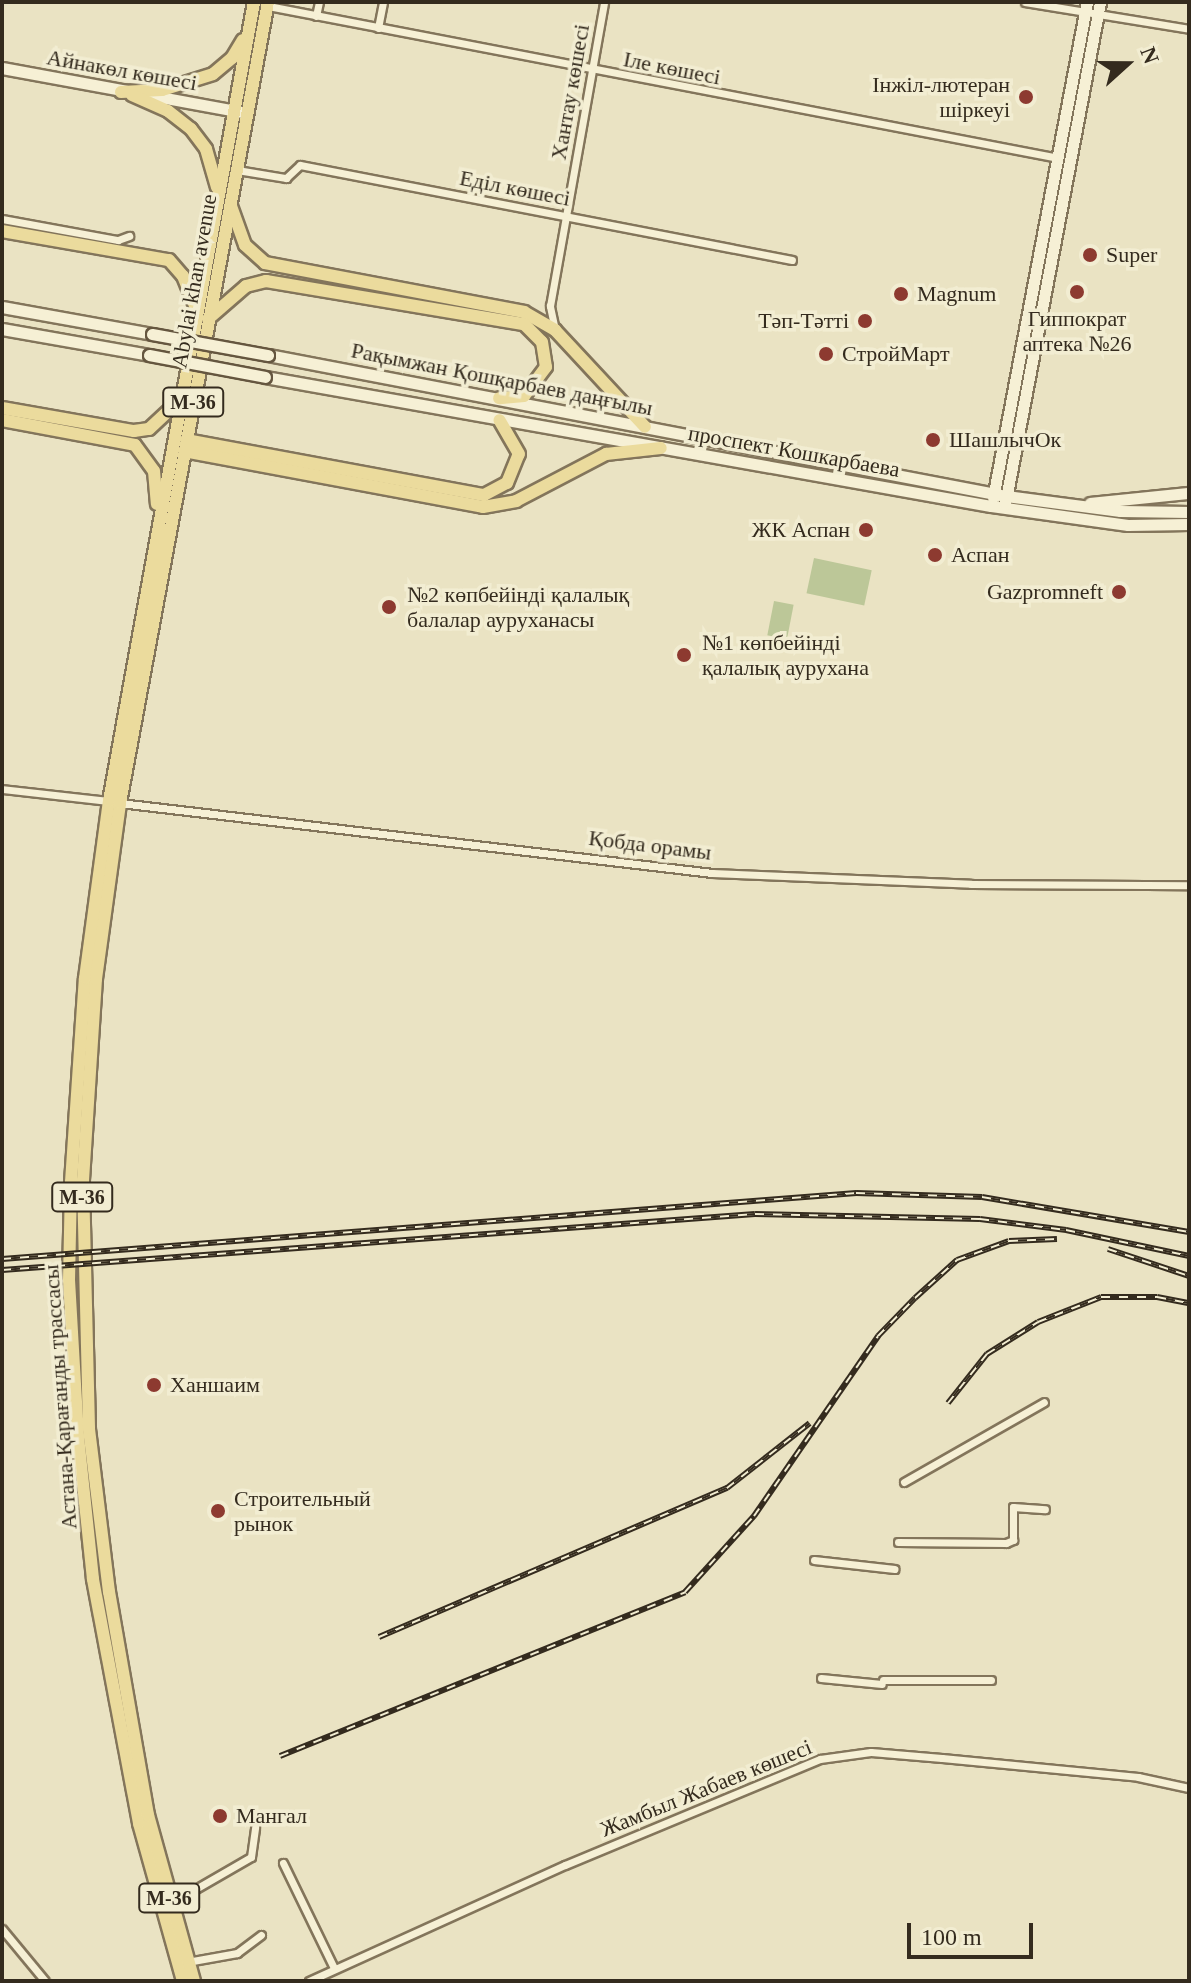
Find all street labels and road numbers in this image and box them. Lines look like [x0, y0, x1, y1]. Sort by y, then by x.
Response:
street label: Хантау көшесі [545, 22, 595, 162]
street label: Айнакөл көшесі [45, 44, 199, 96]
street label: Іле көшесі [621, 46, 723, 90]
street label: Еділ көшесі [457, 164, 573, 212]
street label: Abylai khan avenue [166, 192, 222, 370]
street label: Рақымжан Қошқарбаев даңғылы [349, 337, 655, 421]
road number: M-36 [161, 386, 225, 418]
street label: проспект Кошкарбаева [686, 419, 902, 483]
street label: Қобда орамы [587, 824, 713, 866]
road number: M-36 [50, 1181, 114, 1213]
street label: Астана-Қарағанды трассасы [38, 1264, 82, 1530]
street label: Жамбыл Жабаев көшесі [596, 1733, 816, 1843]
road number: M-36 [137, 1882, 201, 1914]

